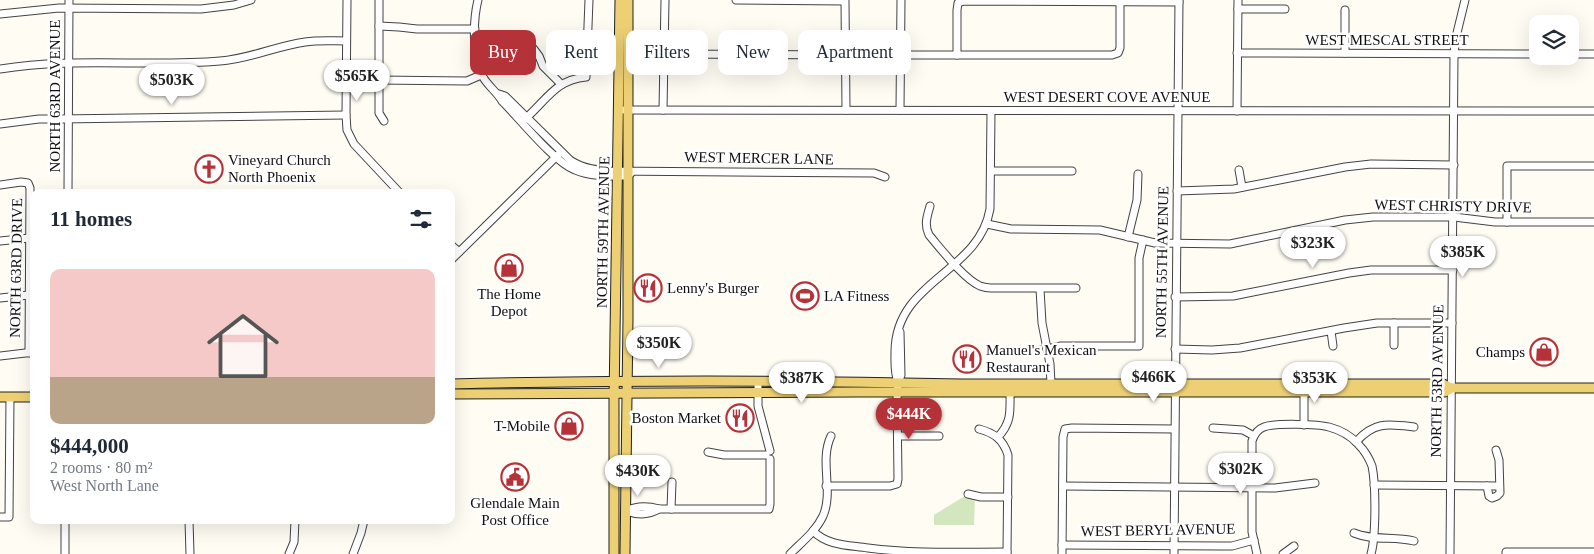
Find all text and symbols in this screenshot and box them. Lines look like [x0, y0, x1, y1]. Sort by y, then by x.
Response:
map controls [1529, 15, 1579, 65]
button: layers [1529, 15, 1579, 65]
street label: NORTH 63RD AVENUE [47, 20, 63, 173]
chip: Buy [470, 30, 536, 75]
chip: Rent [546, 30, 616, 75]
chip: Filters [626, 30, 708, 75]
chip: New [718, 30, 788, 75]
chip: Apartment [798, 30, 911, 75]
street label: WEST MESCAL STREET [1305, 32, 1469, 48]
pin: $565K [322, 59, 392, 102]
pin: $503K [137, 64, 207, 106]
text: $565K [335, 67, 379, 84]
text: $503K [150, 71, 194, 88]
street label: WEST DESERT COVE AVENUE [1003, 89, 1211, 105]
street label: WEST MERCER LANE [684, 149, 834, 167]
place label: Vineyard Church North Phoenix [228, 152, 331, 185]
church icon: Vineyard Church North Phoenix [194, 154, 224, 184]
street label: NORTH 59TH AVENUE [594, 156, 612, 308]
street label: NORTH 55TH AVENUE [1153, 186, 1171, 338]
street label: WEST CHRISTY DRIVE [1374, 197, 1532, 215]
street label: NORTH 63RD DRIVE [7, 198, 25, 338]
icon: filters [407, 205, 435, 233]
text: 11 homes [50, 207, 132, 231]
pin: $323K [1278, 226, 1348, 269]
text: $323K [1291, 234, 1335, 251]
pin: $385K [1428, 236, 1498, 278]
text: $385K [1441, 243, 1485, 260]
shop icon: The Home Depot [494, 253, 524, 283]
restaurant icon: Lenny's Burger [633, 273, 663, 303]
place label: Lenny's Burger [667, 280, 759, 296]
sports icon: LA Fitness [790, 281, 820, 311]
place label: The Home Depot [477, 286, 541, 319]
place label: LA Fitness [824, 288, 890, 304]
icon: home [198, 301, 288, 391]
street label: NORTH 53RD AVENUE [1428, 304, 1446, 458]
pin: $350K [624, 326, 694, 369]
text: $350K [637, 334, 681, 351]
shop icon: Champs [1529, 337, 1559, 367]
place label: Manuel's Mexican Restaurant [986, 342, 1097, 375]
restaurant icon: Manuel's Mexican Restaurant [952, 344, 982, 374]
place label: Champs [1476, 344, 1525, 360]
pin: $466K [1119, 360, 1189, 403]
pin: $387K [767, 362, 837, 404]
pin: $353K [1280, 362, 1350, 404]
text: $466K [1132, 368, 1176, 385]
text: $387K [780, 369, 824, 386]
text: $353K [1293, 369, 1337, 386]
pin: $444K [874, 398, 944, 440]
restaurant icon: Boston Market [725, 403, 755, 433]
text: $444K [887, 405, 931, 422]
place label: Boston Market [631, 410, 722, 426]
shop icon: T-Mobile [554, 411, 584, 441]
place label: T-Mobile [494, 418, 550, 434]
text: $444,000 [50, 434, 129, 458]
pin: $302K [1206, 452, 1276, 495]
pin: $430K [603, 454, 673, 497]
text: 2 rooms · 80 m² [50, 459, 153, 476]
text: $302K [1219, 460, 1263, 477]
public building icon: Glendale Main Post Office [500, 462, 530, 492]
text: $430K [616, 462, 660, 479]
text: West North Lane [50, 477, 159, 494]
place label: Glendale Main Post Office [470, 495, 560, 528]
street label: WEST BERYL AVENUE [1081, 521, 1235, 539]

